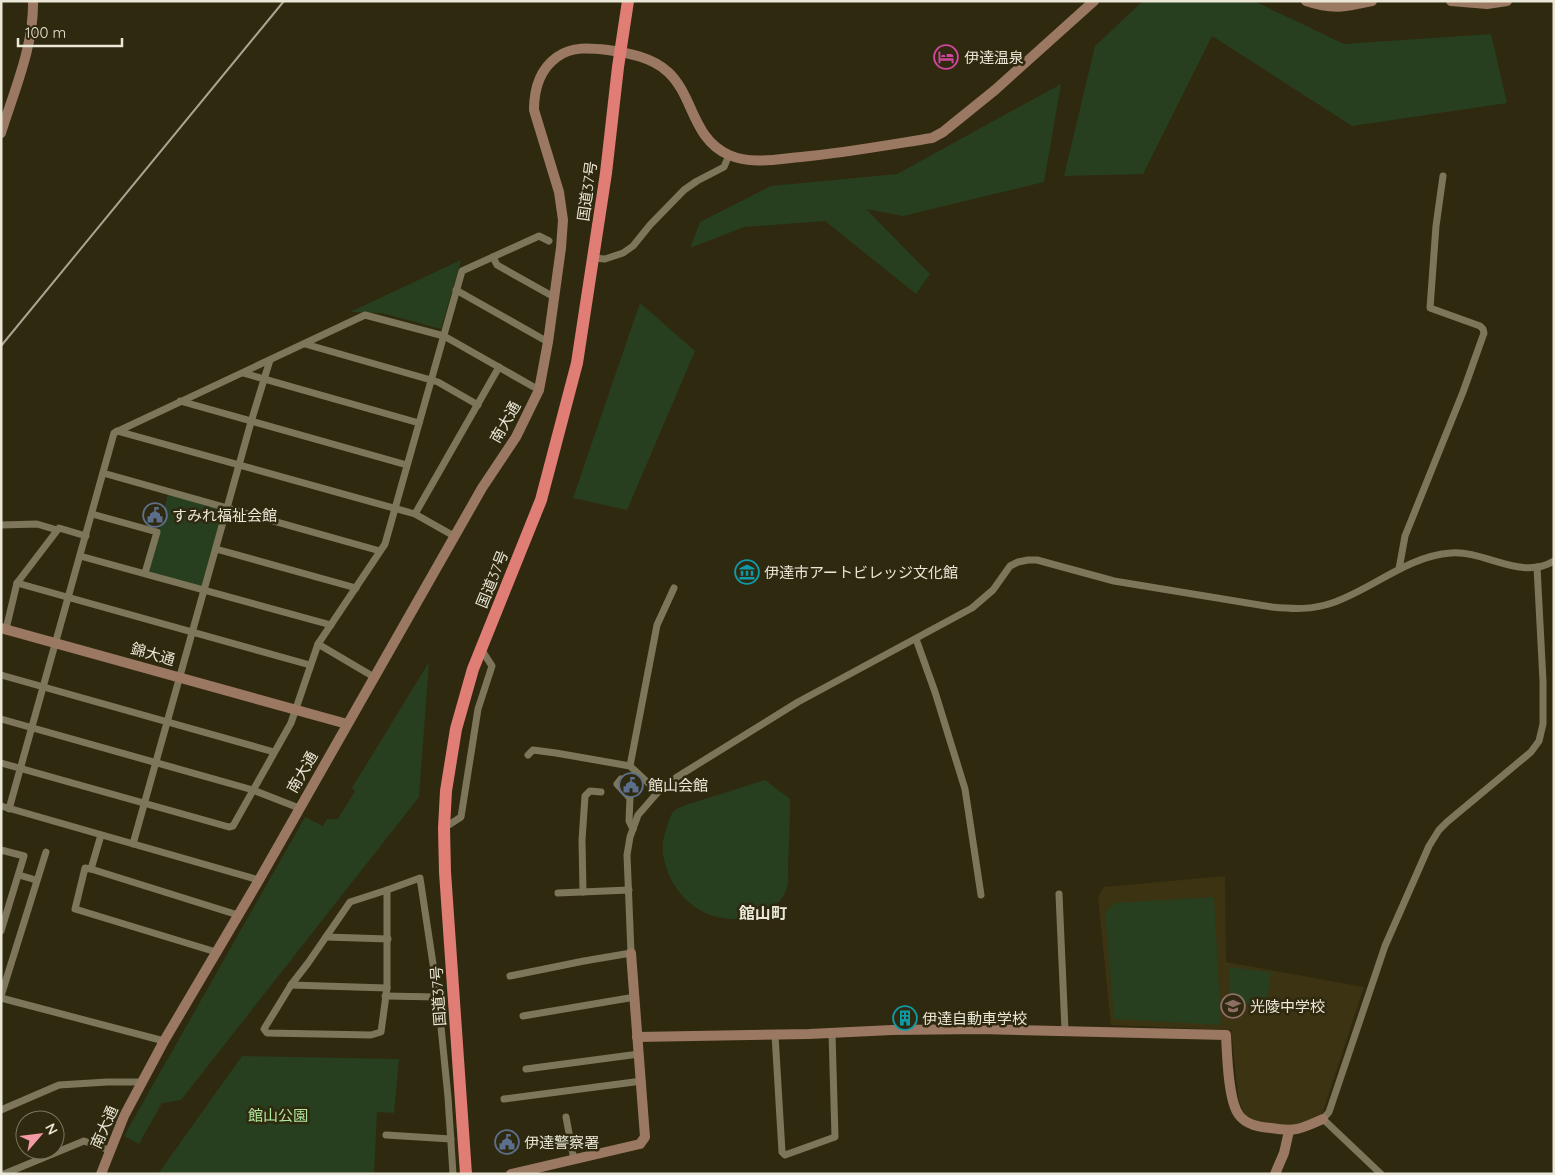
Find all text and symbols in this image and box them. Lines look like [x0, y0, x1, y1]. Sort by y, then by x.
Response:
scale bar [18, 15, 121, 47]
text: 100 m [25, 23, 66, 42]
hotel icon: 伊達温泉 [933, 44, 959, 70]
place label: 伊達温泉 [964, 48, 1024, 67]
street label: 国道37号 [573, 160, 601, 222]
street label: 南大通 [486, 398, 524, 446]
public building icon: すみれ福祉会館 [142, 502, 168, 528]
place label: すみれ福祉会館 [172, 506, 277, 525]
street label: 国道37号 [472, 547, 512, 611]
museum icon: 伊達市アートビレッジ文化館 [734, 559, 760, 585]
place label: 伊達市アートビレッジ文化館 [764, 563, 958, 582]
street label: 錦大通 [129, 639, 177, 669]
street label: 南大通 [283, 748, 321, 796]
public building icon: 館山会館 [618, 772, 644, 798]
place label: 館山会館 [648, 776, 708, 795]
district label: 館山町 [739, 903, 787, 923]
street label: 国道37号 [426, 965, 450, 1027]
school or university icon: 光陵中学校 [1220, 993, 1246, 1019]
place label: 光陵中学校 [1250, 997, 1325, 1016]
building icon: 伊達自動車学校 [892, 1005, 918, 1031]
place label: 伊達自動車学校 [922, 1009, 1027, 1028]
street label: 南大通 [86, 1103, 122, 1151]
park label: 館山公園 [248, 1106, 308, 1125]
north arrow [15, 1110, 65, 1160]
text: N [41, 1120, 62, 1138]
public building icon: 伊達警察署 [494, 1129, 520, 1155]
place label: 伊達警察署 [524, 1133, 599, 1152]

